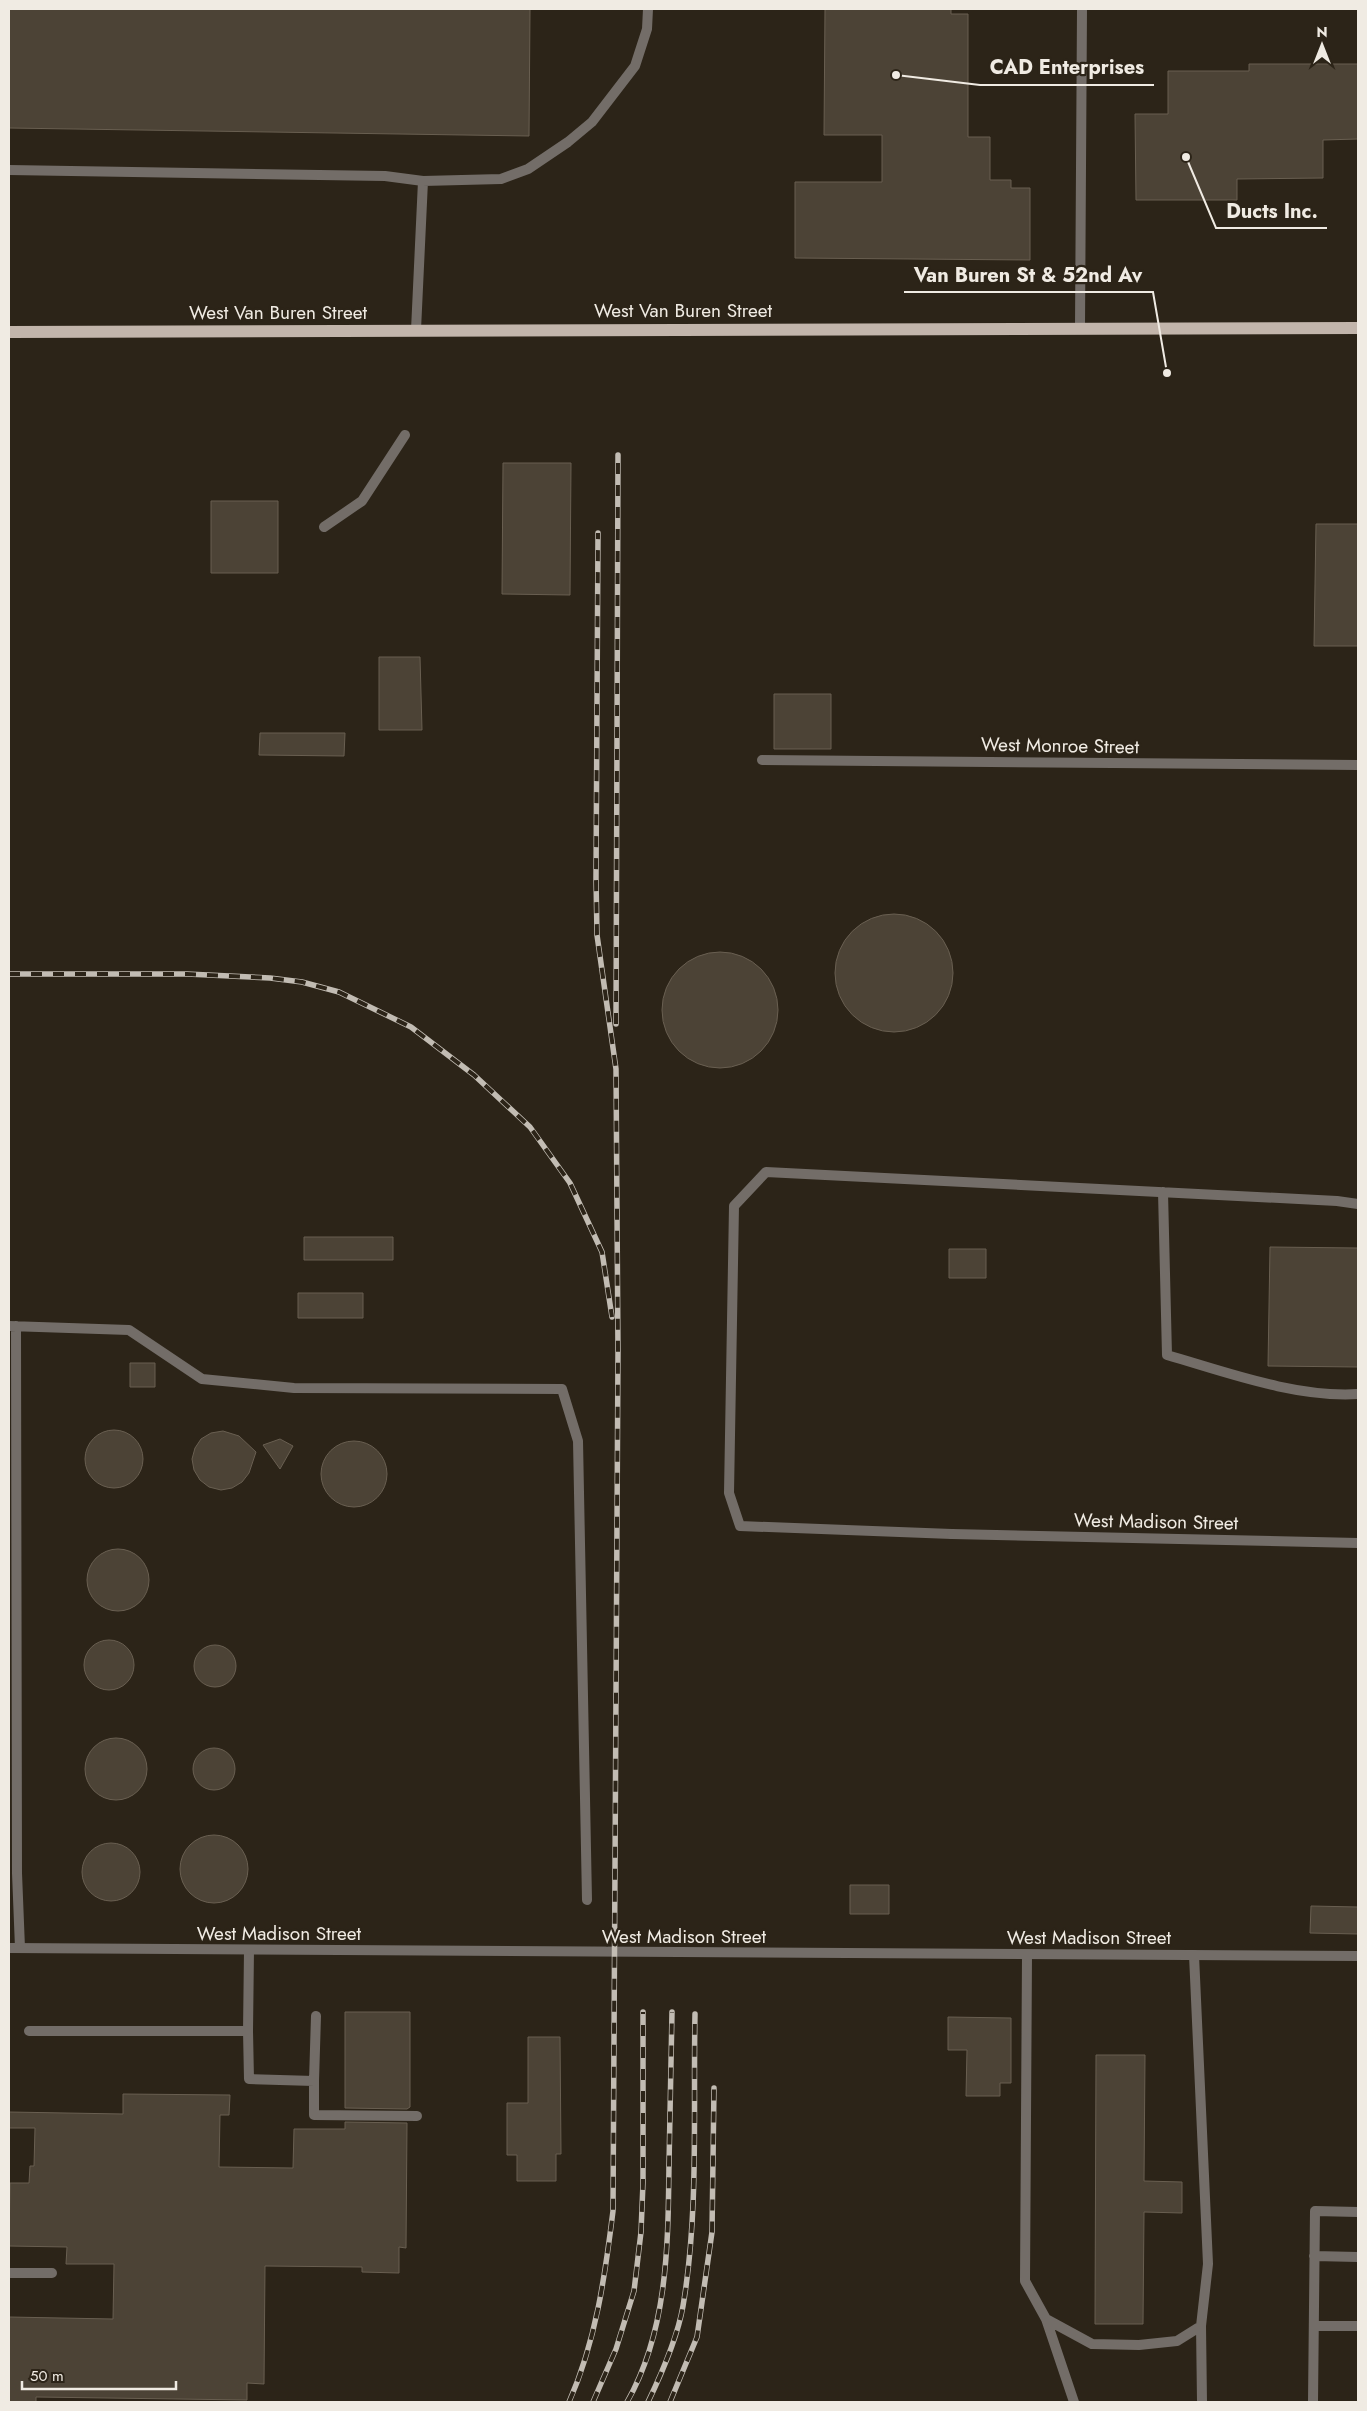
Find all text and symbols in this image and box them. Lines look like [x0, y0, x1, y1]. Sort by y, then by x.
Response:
north arrow [1297, 20, 1347, 70]
text: N [1316, 22, 1328, 42]
callout: CAD Enterprises [980, 50, 1154, 85]
text: CAD Enterprises [990, 53, 1144, 82]
callout: Ducts Inc. [1216, 193, 1327, 228]
text: Ducts Inc. [1226, 197, 1318, 226]
callout: Van Buren St & 52nd Av [904, 257, 1153, 292]
text: Van Buren St & 52nd Av [913, 261, 1143, 290]
street label: West Van Buren Street [594, 297, 772, 324]
street label: West Van Buren Street [189, 299, 367, 326]
street label: West Monroe Street [981, 731, 1140, 760]
street label: West Madison Street [1074, 1507, 1239, 1536]
street label: West Madison Street [197, 1920, 362, 1947]
street label: West Madison Street [602, 1923, 767, 1950]
street label: West Madison Street [1007, 1924, 1172, 1951]
scale bar [22, 2358, 176, 2390]
text: 50 m [30, 2365, 64, 2387]

